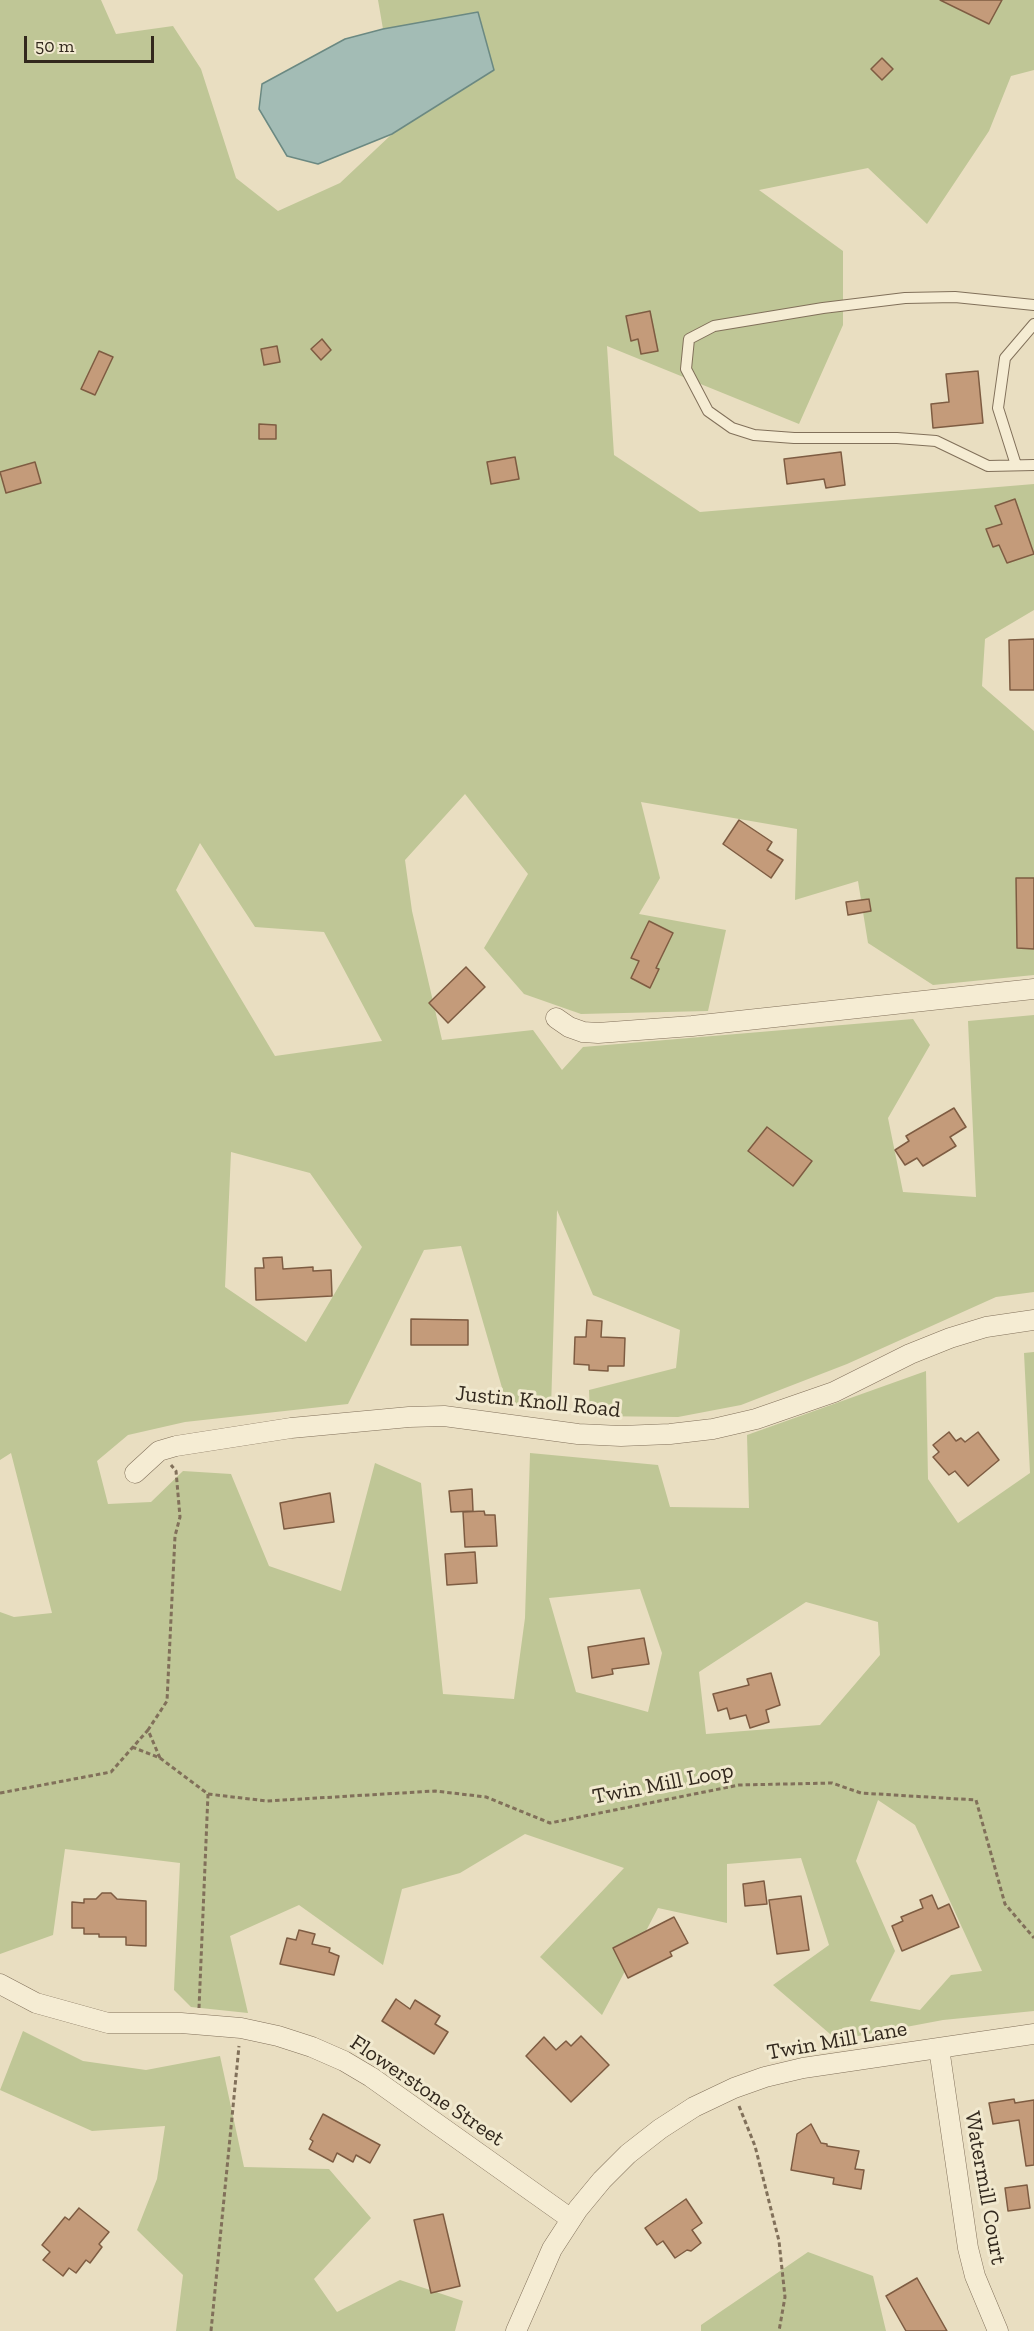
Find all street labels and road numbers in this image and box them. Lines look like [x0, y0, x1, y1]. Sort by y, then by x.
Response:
street label: Justin Knoll Road [454, 1380, 622, 1424]
street label: Twin Mill Loop [590, 1757, 736, 1811]
street label: Twin Mill Lane [765, 2016, 909, 2066]
street label: Flowerstone Street [345, 2030, 509, 2152]
street label: Watermill Court [959, 2109, 1011, 2267]

